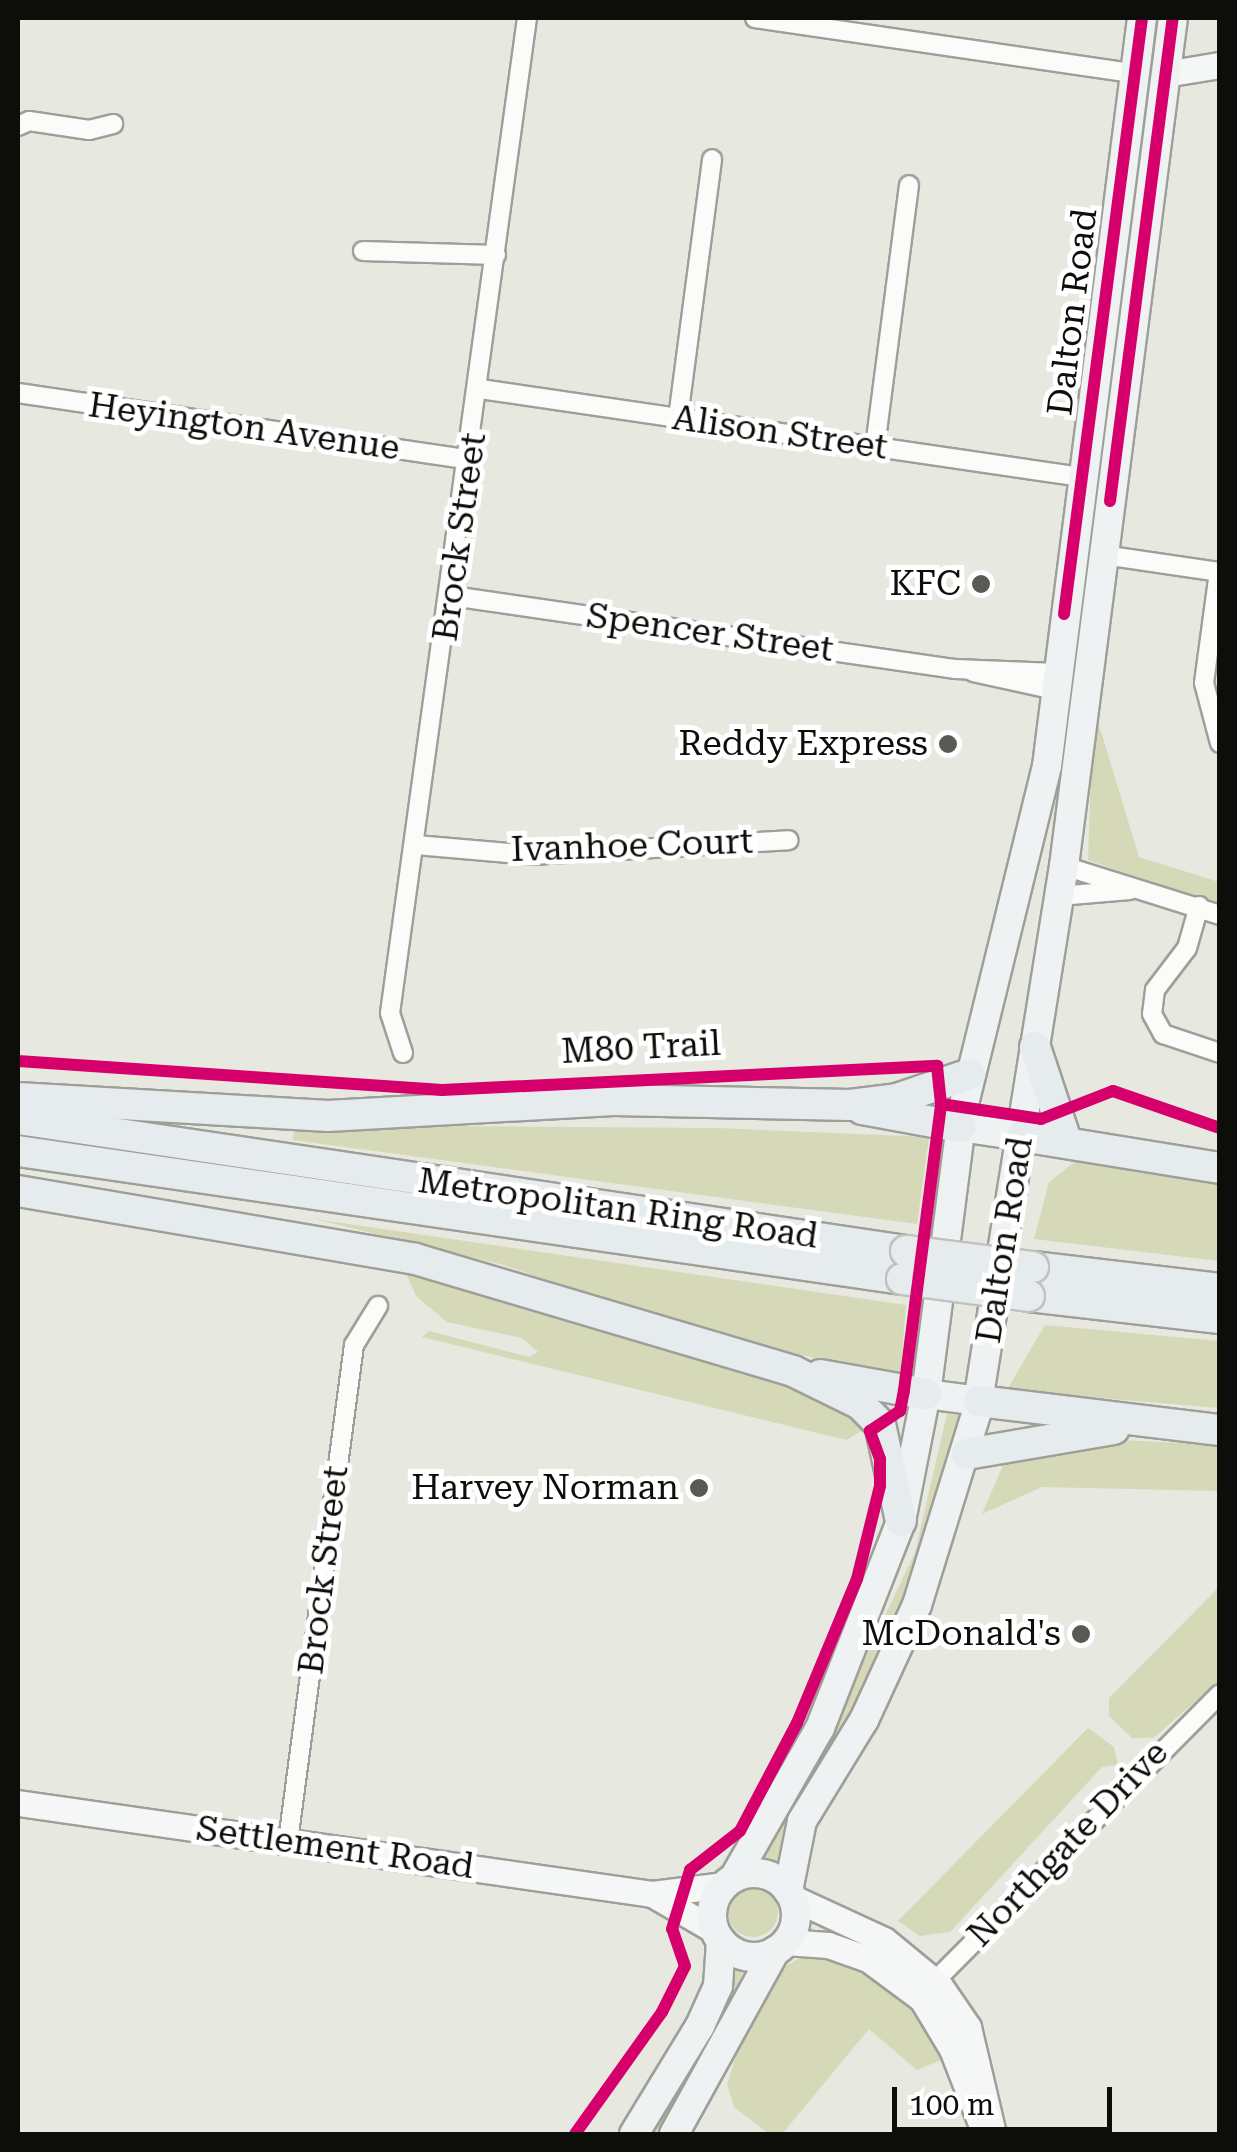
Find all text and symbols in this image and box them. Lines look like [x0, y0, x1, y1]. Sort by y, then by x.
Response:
street label: Dalton Road [1039, 206, 1107, 418]
street label: Heyington Avenue [86, 384, 402, 470]
street label: Alison Street [670, 397, 890, 469]
street label: Brock Street [425, 430, 495, 644]
place label: KFC [890, 563, 961, 605]
marker: KFC [970, 573, 992, 595]
street label: Spencer Street [584, 595, 836, 671]
place label: Reddy Express [679, 723, 928, 765]
marker: Reddy Express [937, 733, 959, 755]
street label: Ivanhoe Court [510, 821, 754, 871]
street label: M80 Trail [560, 1023, 722, 1073]
street label: Dalton Road [968, 1134, 1042, 1346]
street label: Metropolitan Ring Road [415, 1160, 821, 1258]
street label: Brock Street [290, 1463, 358, 1677]
place label: Harvey Norman [411, 1467, 679, 1509]
marker: Harvey Norman [688, 1477, 710, 1499]
place label: McDonald's [862, 1613, 1061, 1655]
marker: McDonald's [1070, 1623, 1092, 1645]
street label: Northgate Drive [959, 1732, 1177, 1956]
street label: Settlement Road [194, 1808, 476, 1888]
scale bar [897, 2067, 1117, 2129]
text: 100 m [909, 2087, 994, 2122]

